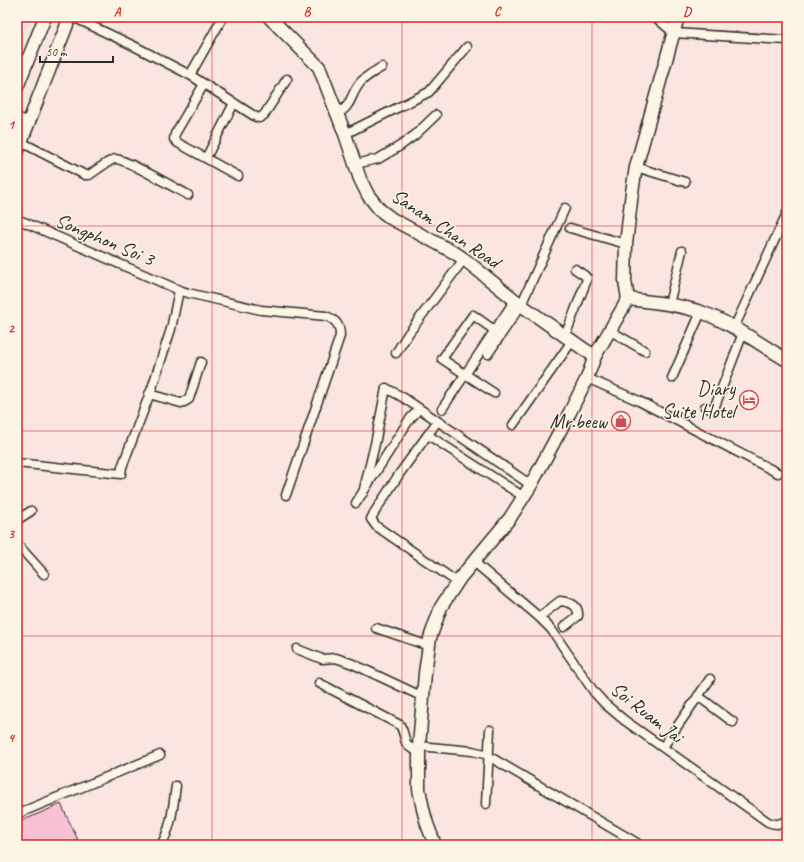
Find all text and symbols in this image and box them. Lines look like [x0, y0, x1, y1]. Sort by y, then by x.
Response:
text: A [114, 4, 122, 20]
text: B [304, 4, 312, 20]
text: C [494, 4, 502, 20]
text: D [683, 4, 692, 20]
scale bar [40, 38, 113, 64]
text: 50 m [46, 44, 68, 60]
text: 1 [8, 117, 16, 133]
street label: Sanam Chan Road [387, 183, 507, 276]
street label: Songphon Soi 3 [52, 207, 160, 272]
text: 2 [8, 321, 15, 337]
place label: Diary Suite Hotel [662, 376, 739, 424]
hotel icon: Diary Suite Hotel [738, 389, 760, 411]
place label: Mr.beew [549, 409, 609, 434]
shop icon: Mr.beew [610, 410, 632, 432]
text: 3 [8, 526, 15, 542]
street label: Soi Ruam Jai [605, 676, 690, 750]
text: 4 [8, 730, 16, 746]

